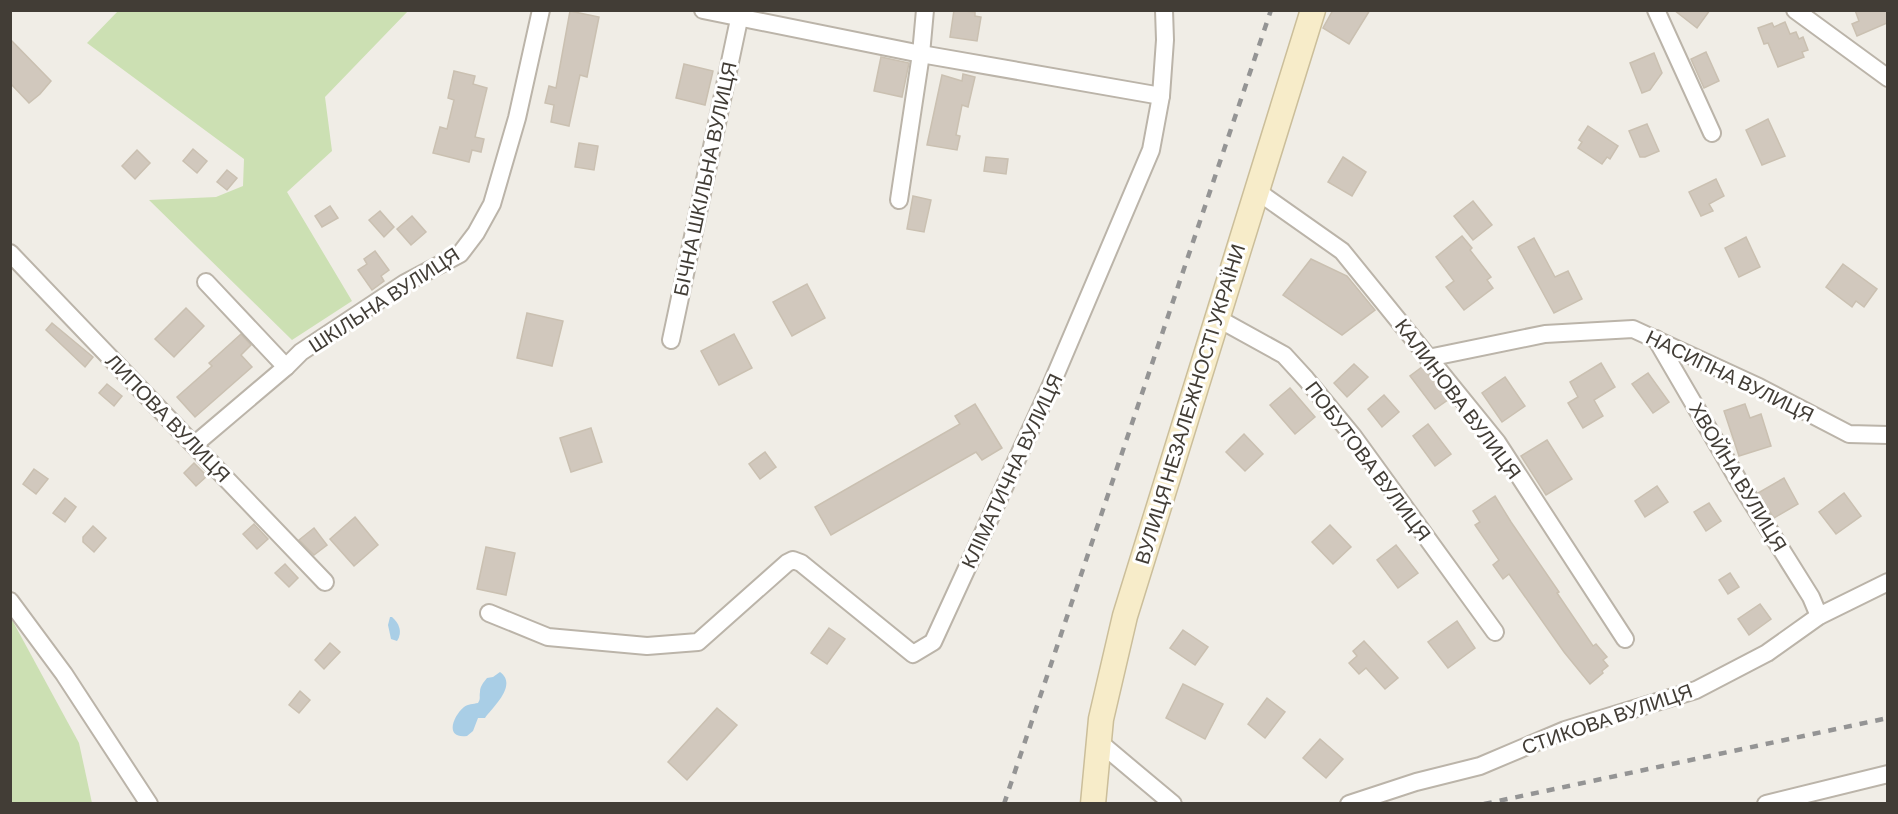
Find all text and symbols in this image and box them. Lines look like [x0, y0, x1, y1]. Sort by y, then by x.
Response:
street label: БІЧНА ШКІЛЬНА ВУЛИЦЯ [667, 59, 741, 298]
street label: ШКІЛЬНА ВУЛИЦЯ [304, 241, 463, 357]
street label: ВУЛИЦЯ НЕЗАЛЕЖНОСТІ УКРАЇНИ [1129, 241, 1249, 567]
street label: КАЛИНОВА ВУЛИЦЯ [1391, 314, 1527, 483]
street label: НАСИПНА ВУЛИЦЯ [1643, 324, 1818, 426]
street label: ЛИПОВА ВУЛИЦЯ [101, 348, 236, 486]
street label: КЛІМАТИЧНА ВУЛИЦЯ [955, 369, 1067, 572]
street label: ПОБУТОВА ВУЛИЦЯ [1301, 376, 1437, 545]
street label: ХВОЙНА ВУЛИЦЯ [1685, 398, 1793, 555]
street label: СТИКОВА ВУЛИЦЯ [1518, 678, 1695, 759]

